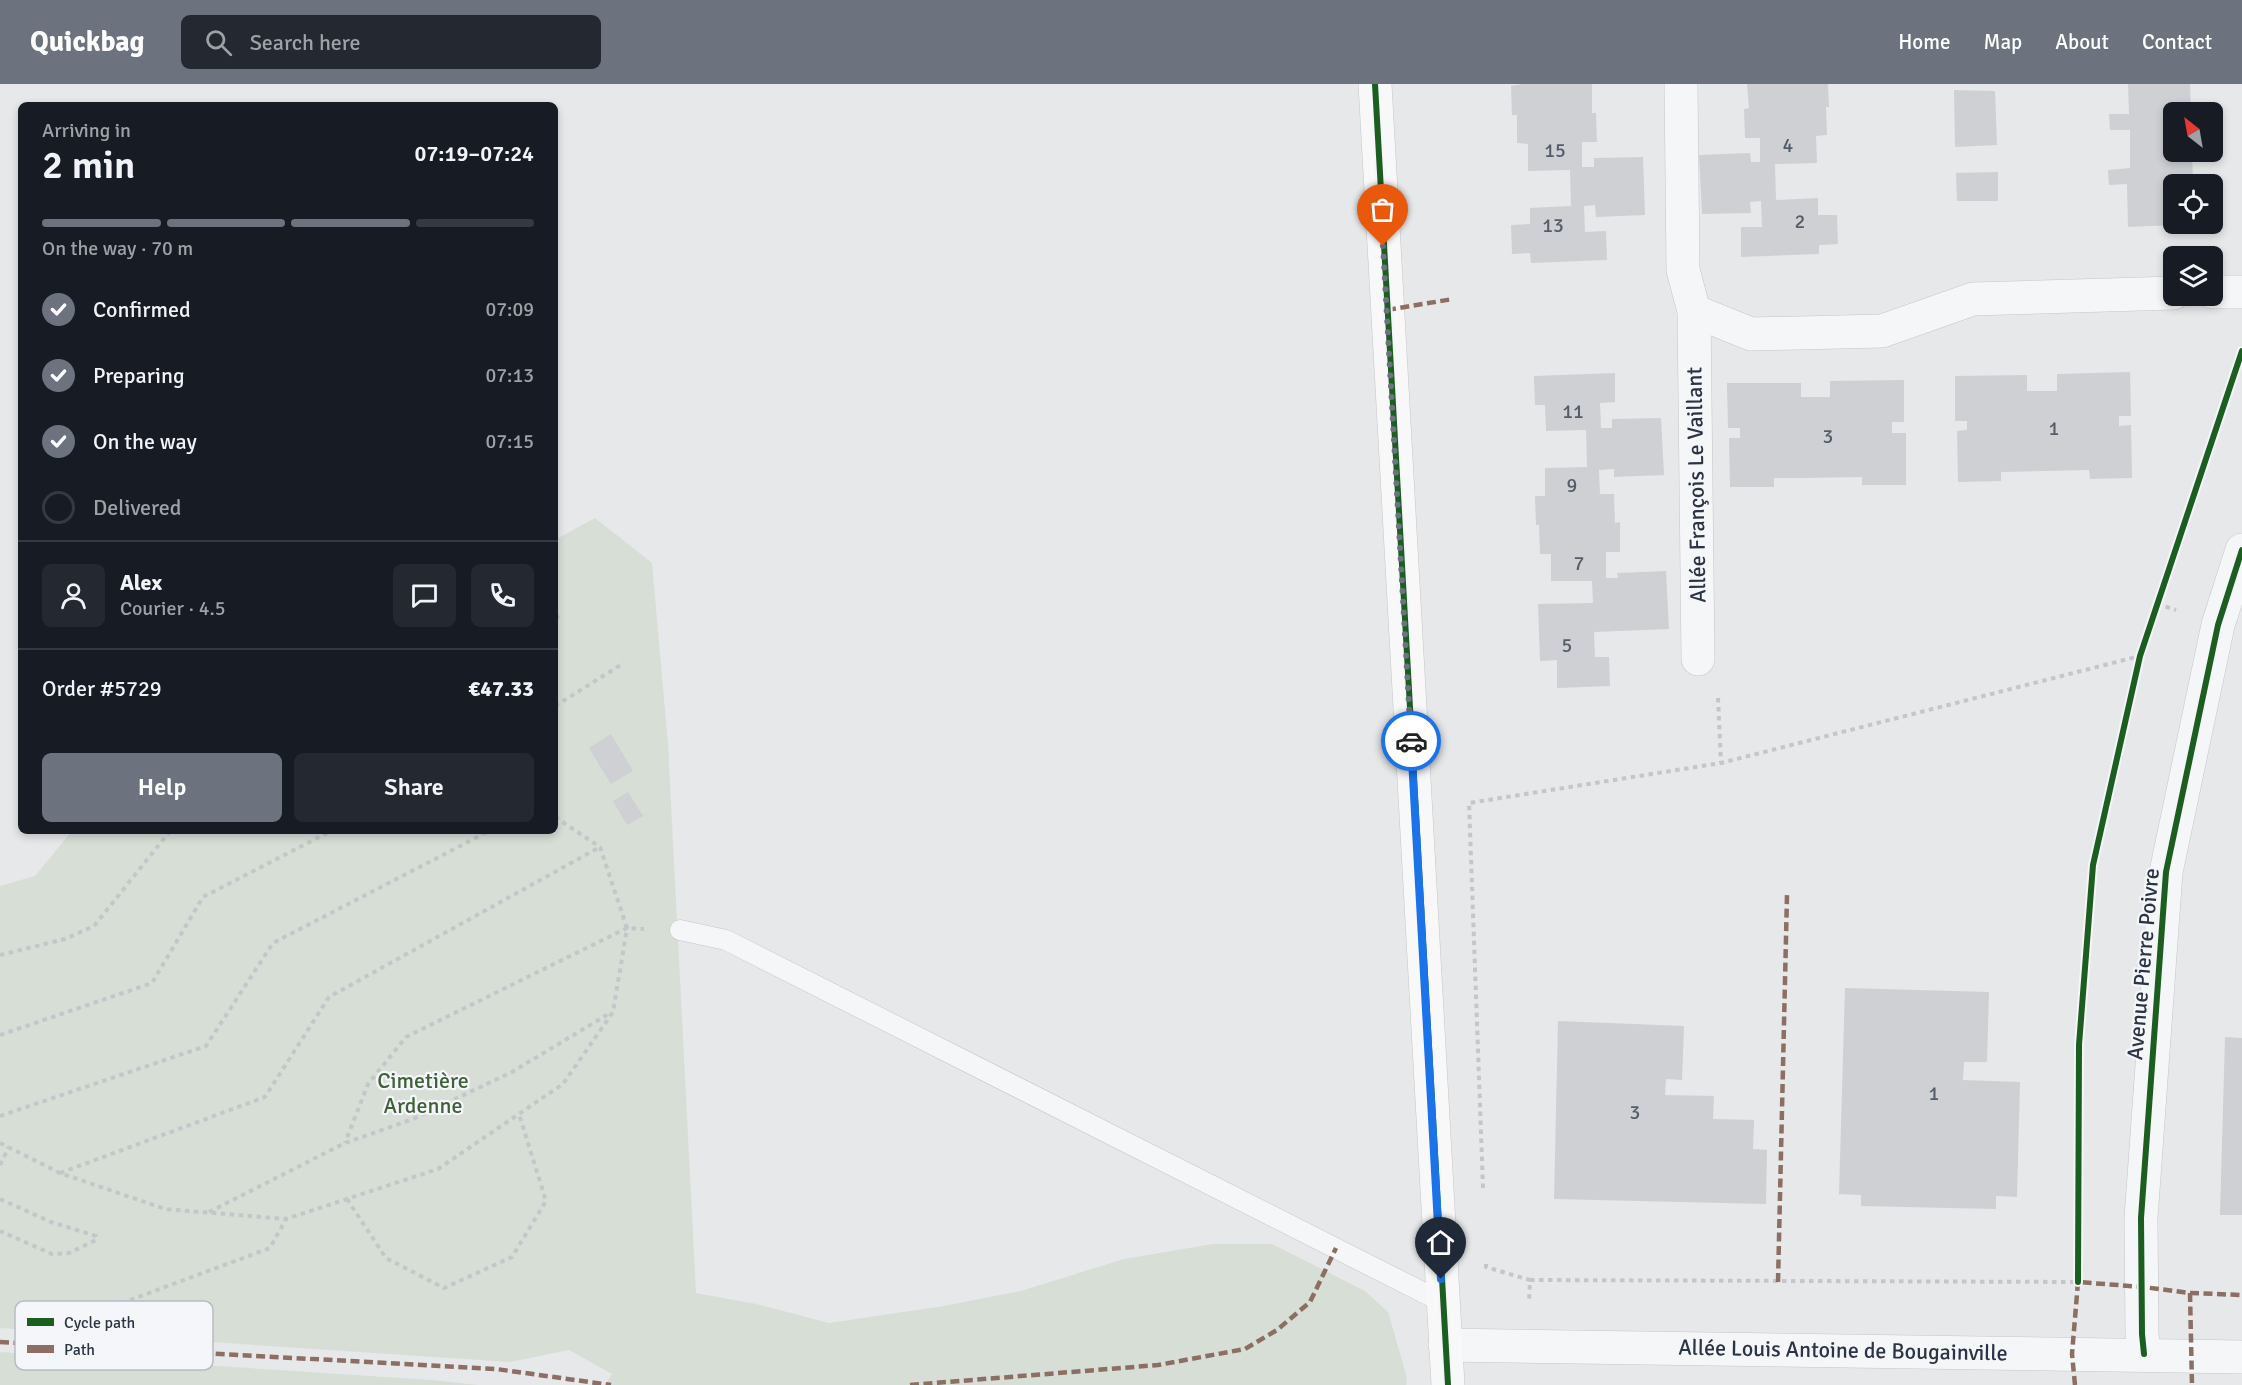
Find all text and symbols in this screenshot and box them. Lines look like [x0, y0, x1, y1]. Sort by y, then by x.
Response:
search box [181, 15, 601, 69]
text: Quickbag [30, 25, 145, 59]
icon: search [202, 26, 235, 59]
text: Search here [250, 29, 361, 56]
text: Home [1898, 29, 1951, 55]
text: Map [1984, 29, 2022, 55]
text: About [2055, 29, 2109, 55]
text: Contact [2142, 29, 2212, 55]
north arrow [2163, 102, 2223, 162]
map controls [2163, 102, 2223, 306]
text: Arriving in [42, 118, 131, 143]
house number: 4 [1783, 133, 1794, 158]
house number: 15 [1544, 138, 1566, 163]
text: 07:19–07:24 [415, 140, 534, 167]
text: 2 min [42, 141, 135, 189]
button: locate [2163, 174, 2223, 234]
pin [1357, 184, 1408, 246]
icon: bag [1366, 193, 1399, 226]
house number: 2 [1795, 209, 1805, 234]
house number: 13 [1542, 213, 1564, 238]
text: On the way · 70 m [42, 236, 193, 261]
button: layers [2163, 246, 2223, 306]
icon: check [42, 293, 75, 326]
text: Confirmed [93, 296, 191, 323]
text: 07:09 [485, 297, 534, 322]
icon: check [42, 359, 75, 392]
text: Preparing [93, 362, 185, 389]
text: 07:13 [485, 363, 534, 388]
street label: Allée François Le Vaillant [1680, 366, 1712, 603]
house number: 11 [1562, 399, 1584, 424]
house number: 1 [2049, 416, 2059, 441]
house number: 3 [1823, 424, 1833, 449]
icon: check [42, 425, 75, 458]
text: On the way [93, 428, 197, 455]
text: 07:15 [485, 429, 534, 454]
house number: 9 [1567, 473, 1577, 498]
text: Delivered [93, 494, 181, 521]
house number: 7 [1574, 551, 1584, 576]
button: person [42, 564, 105, 627]
button: chat [393, 564, 456, 627]
button: phone [471, 564, 534, 627]
text: Alex [120, 569, 162, 596]
text: Courier · 4.5 [120, 596, 226, 621]
house number: 5 [1562, 633, 1572, 658]
text: Order #5729 [42, 675, 162, 702]
text: €47.33 [468, 675, 534, 702]
courier [1381, 711, 1441, 771]
icon: car [1395, 725, 1428, 758]
button: Help [42, 753, 282, 822]
button: Share [294, 753, 534, 822]
street label: Avenue Pierre Poivre [2121, 867, 2165, 1061]
park label: Cimetière Ardenne [377, 1067, 469, 1119]
house number: 1 [1929, 1081, 1939, 1106]
house number: 3 [1630, 1100, 1640, 1125]
pin [1415, 1217, 1466, 1279]
icon: home [1424, 1226, 1457, 1259]
legend [15, 1301, 213, 1370]
text: Cycle path [64, 1313, 135, 1333]
street label: Allée Louis Antoine de Bougainville [1678, 1334, 2008, 1366]
text: Path [64, 1340, 95, 1360]

